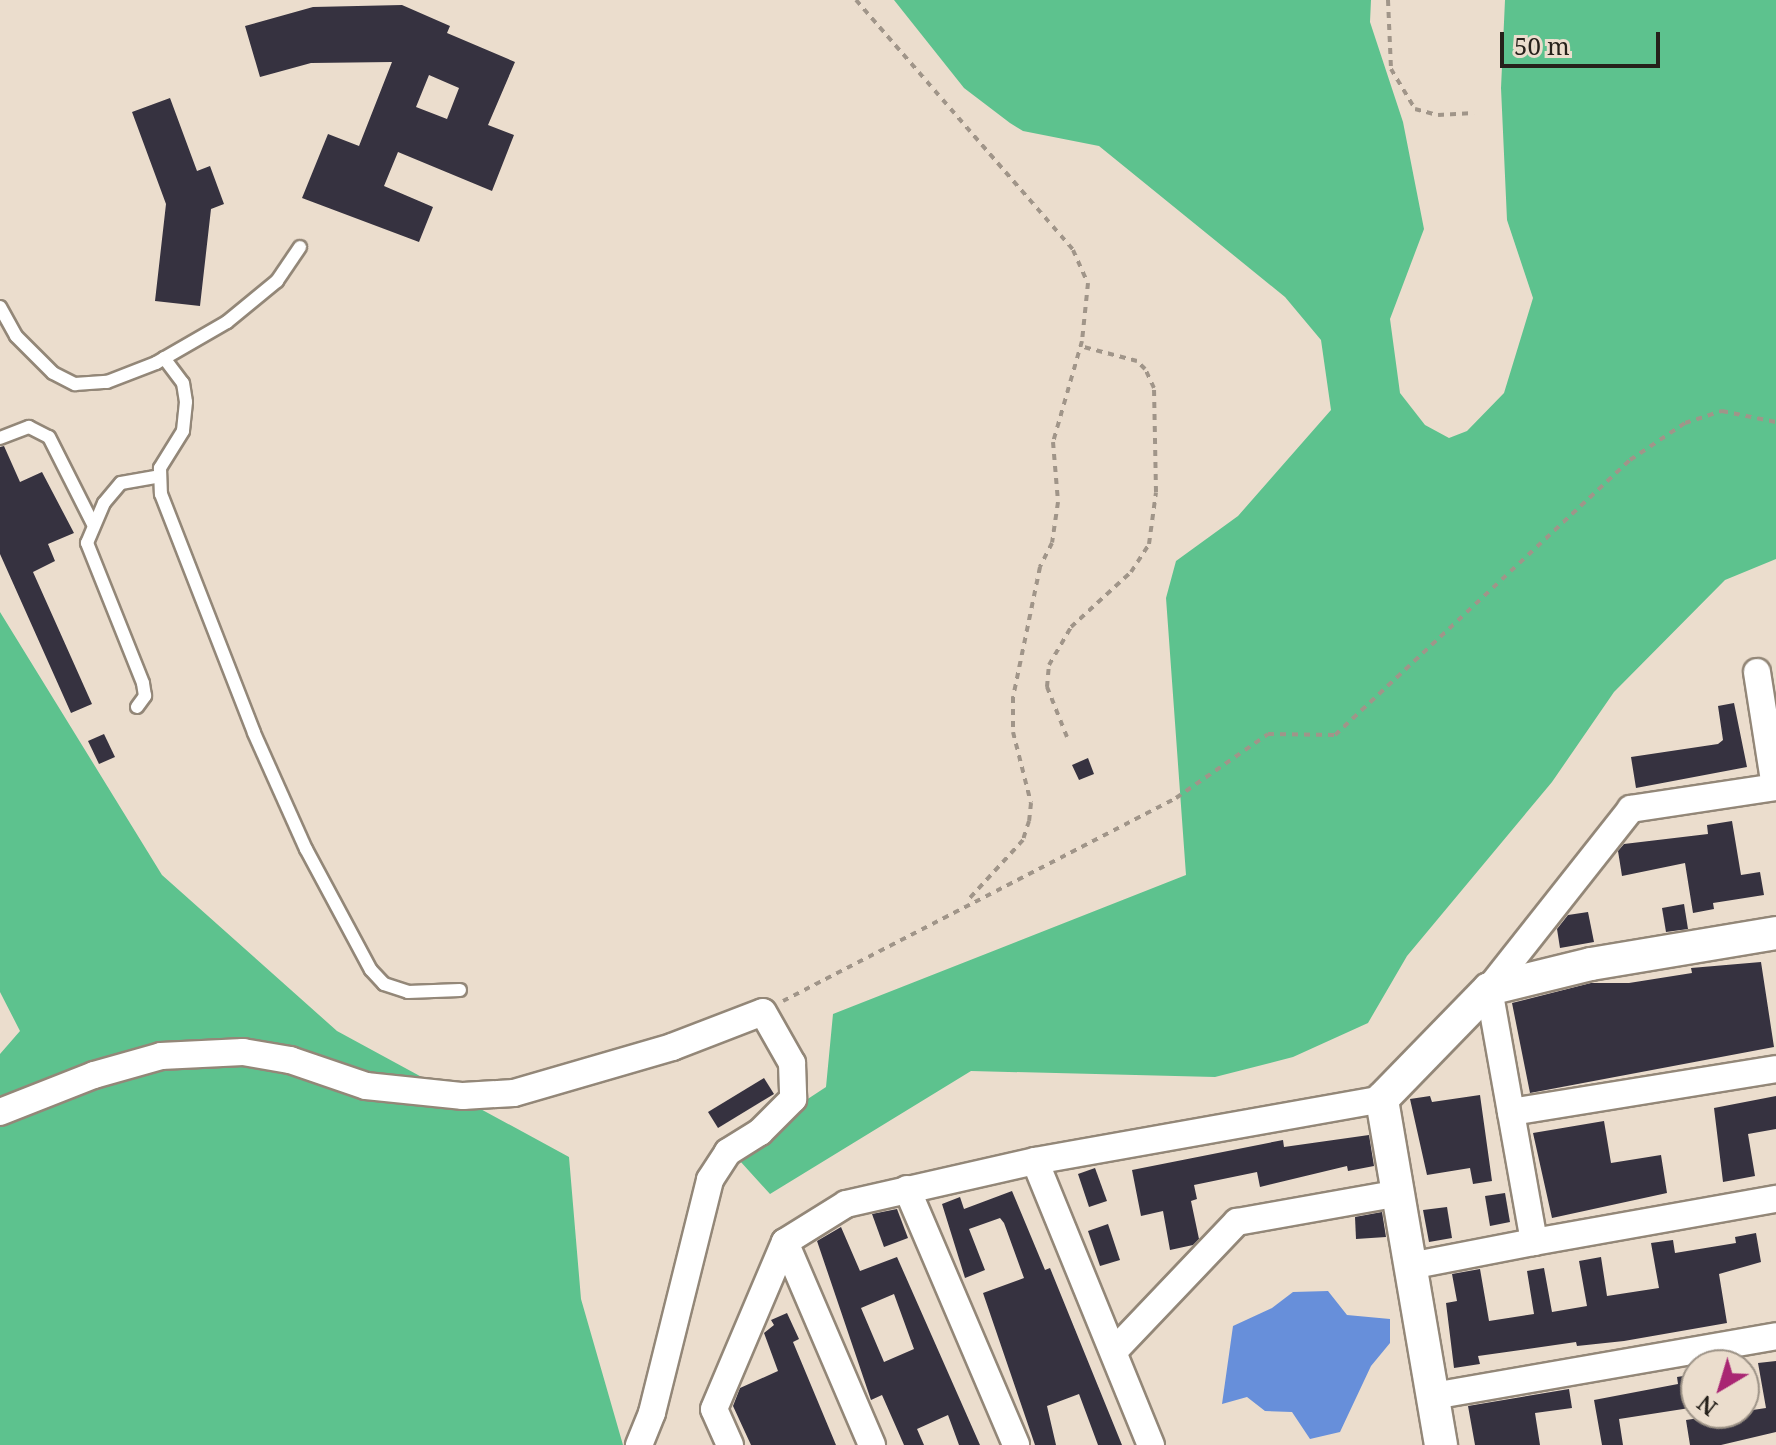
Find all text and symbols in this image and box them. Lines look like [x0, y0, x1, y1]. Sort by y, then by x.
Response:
scale bar [1504, 16, 1664, 66]
text: 50 m [1514, 29, 1570, 62]
north arrow [1680, 1349, 1760, 1429]
text: N [1690, 1389, 1723, 1423]

